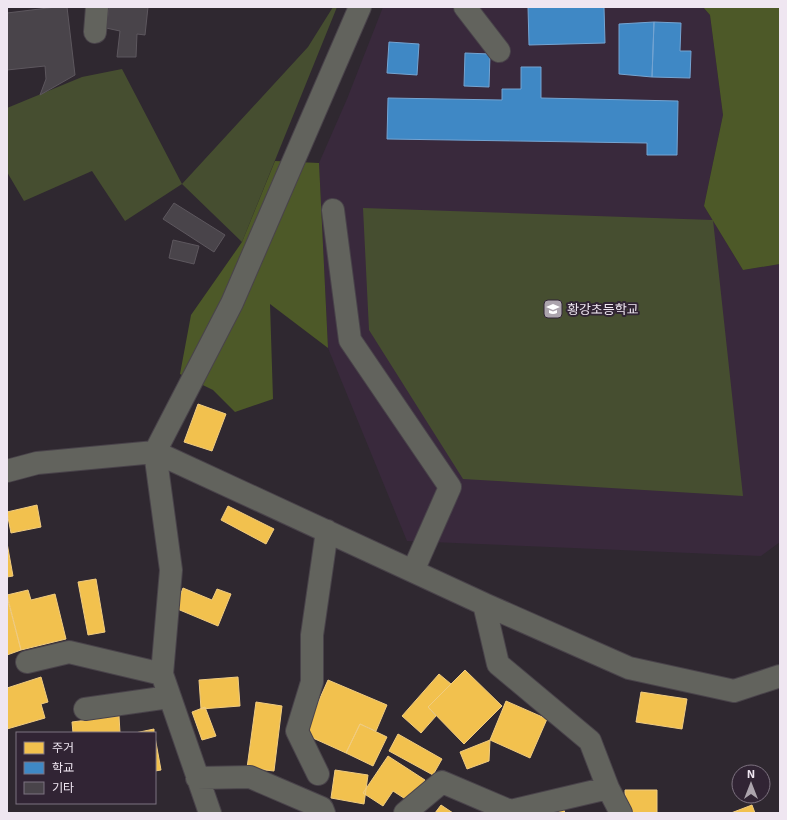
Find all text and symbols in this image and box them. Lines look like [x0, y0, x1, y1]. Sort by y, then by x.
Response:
school or university icon: 황강초등학교 [542, 298, 564, 320]
place label: 황강초등학교 [567, 301, 639, 317]
legend [16, 732, 156, 804]
text: 주거 [52, 740, 74, 754]
text: 학교 [52, 760, 74, 774]
north arrow [731, 764, 771, 804]
text: N [747, 767, 755, 780]
text: 기타 [52, 780, 74, 794]

